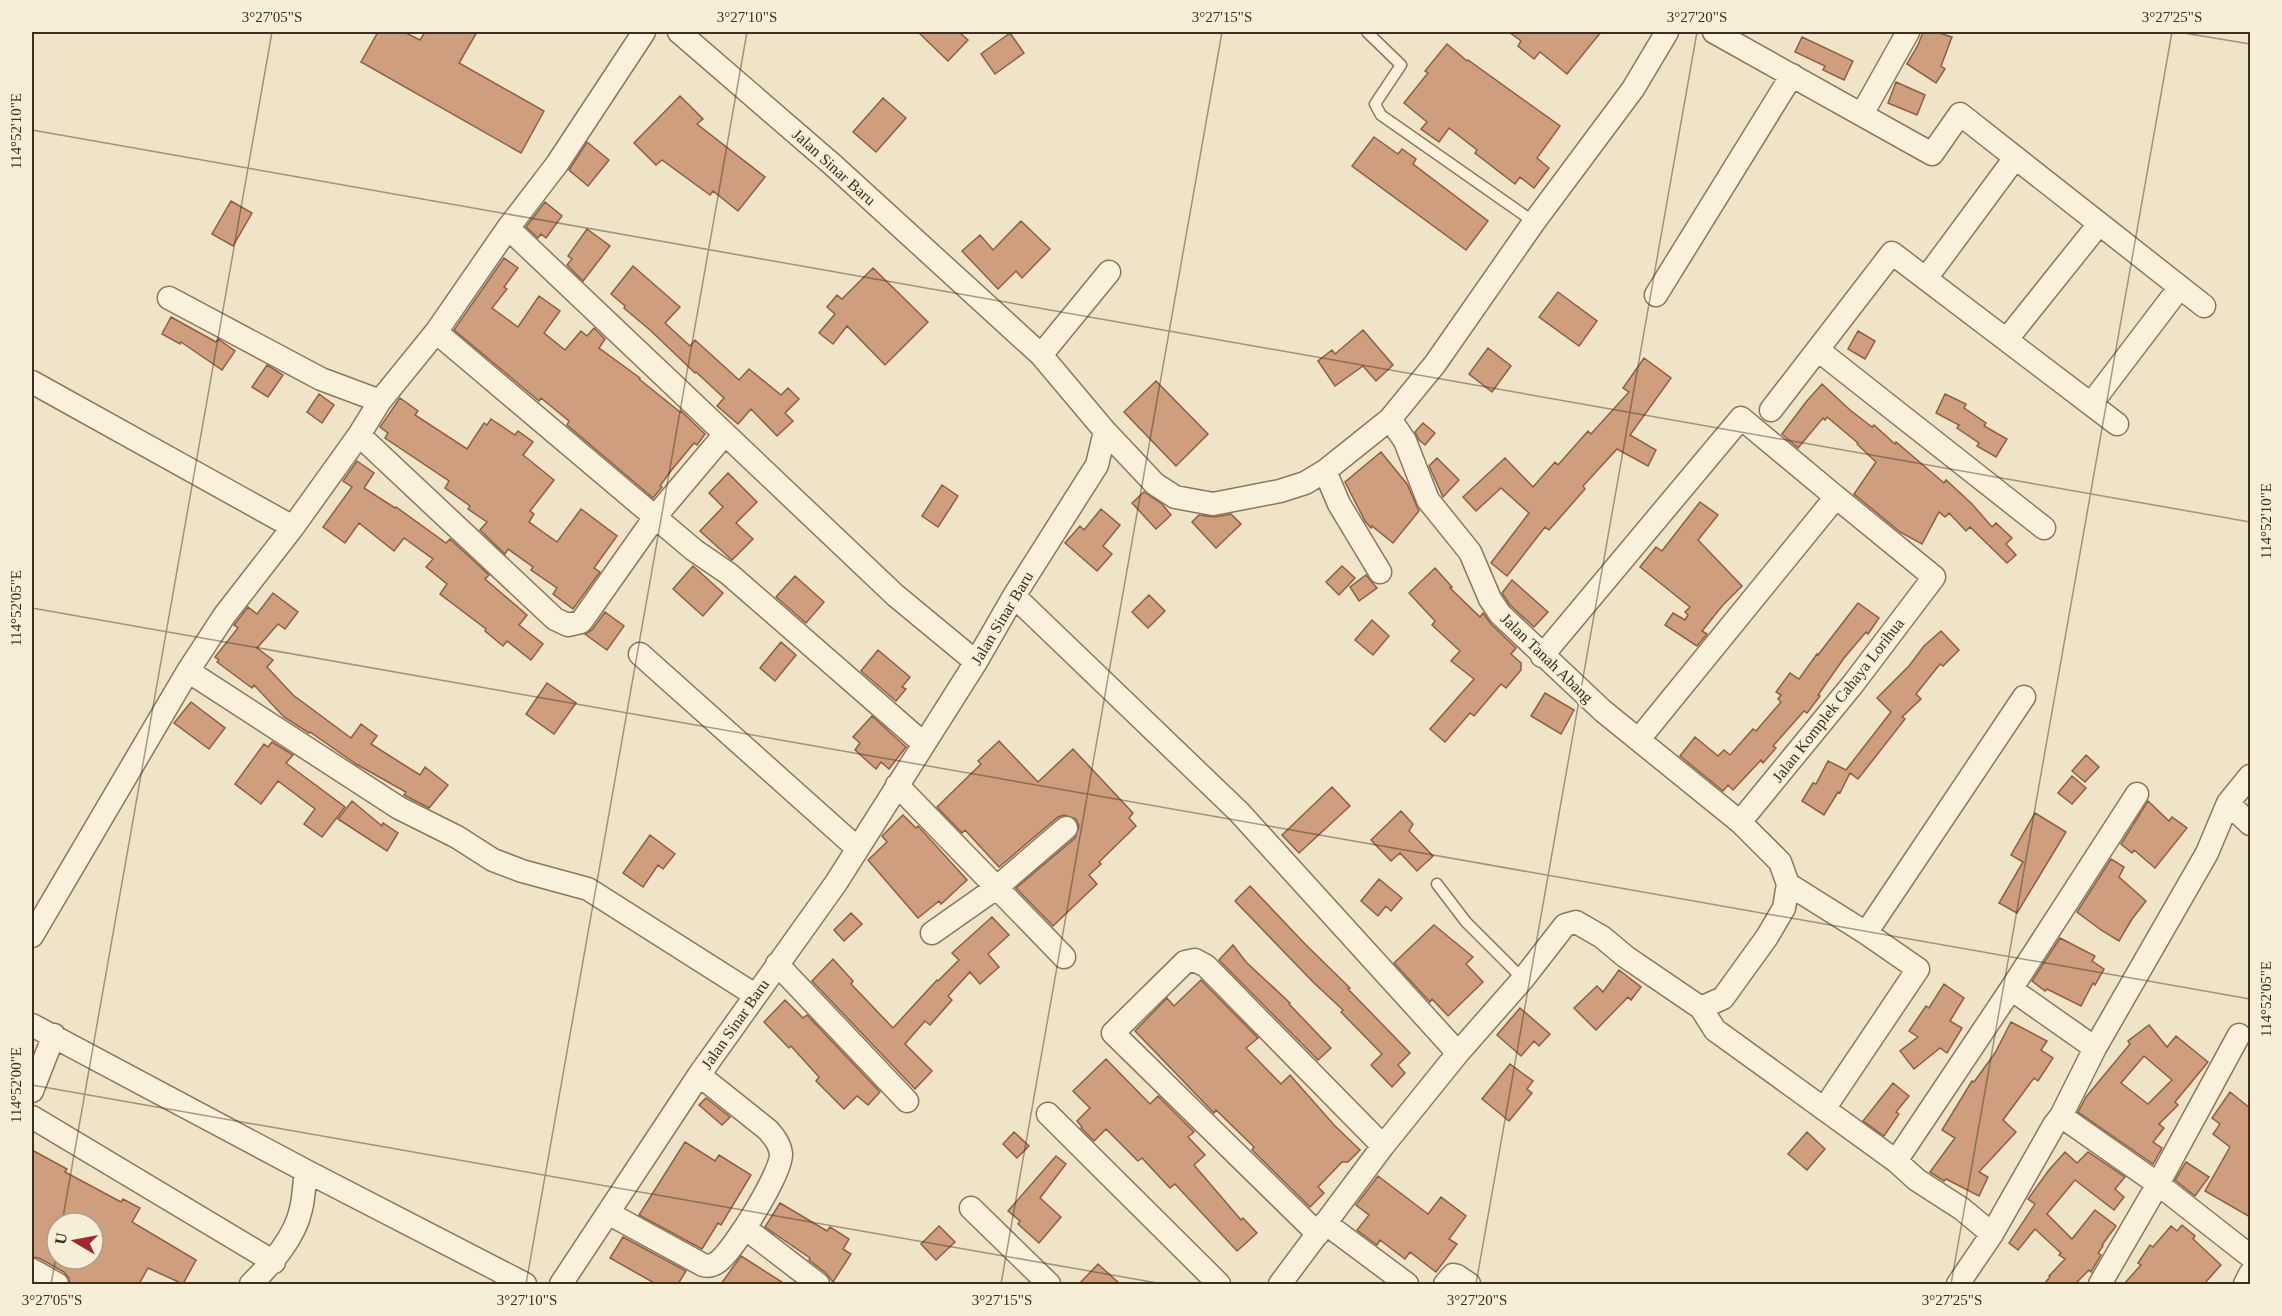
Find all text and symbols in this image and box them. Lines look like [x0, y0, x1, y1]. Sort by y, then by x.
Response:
text: 3°27'05"S [242, 9, 302, 25]
text: 3°27'10"S [717, 9, 777, 25]
text: 3°27'15"S [1192, 9, 1252, 25]
text: 3°27'20"S [1667, 9, 1727, 25]
text: 3°27'25"S [2142, 9, 2202, 25]
text: 114°52'10"E [8, 93, 24, 169]
street label: Jalan Sinar Baru [789, 125, 879, 209]
text: 114°52'10"E [2258, 483, 2274, 559]
street label: Jalan Sinar Baru [967, 568, 1037, 668]
text: 114°52'05"E [8, 570, 24, 646]
street label: Jalan Tanah Abang [1497, 610, 1597, 707]
street label: Jalan Komplek Cahaya Lorihua [1769, 615, 1908, 786]
text: 114°52'05"E [2258, 961, 2274, 1037]
street label: Jalan Sinar Baru [698, 976, 772, 1072]
text: 114°52'00"E [8, 1047, 24, 1123]
north arrow [45, 1211, 105, 1271]
text: U [51, 1231, 70, 1246]
text: 3°27'05"S [22, 1292, 82, 1308]
text: 3°27'10"S [497, 1292, 557, 1308]
text: 3°27'15"S [972, 1292, 1032, 1308]
text: 3°27'20"S [1447, 1292, 1507, 1308]
text: 3°27'25"S [1922, 1292, 1982, 1308]

